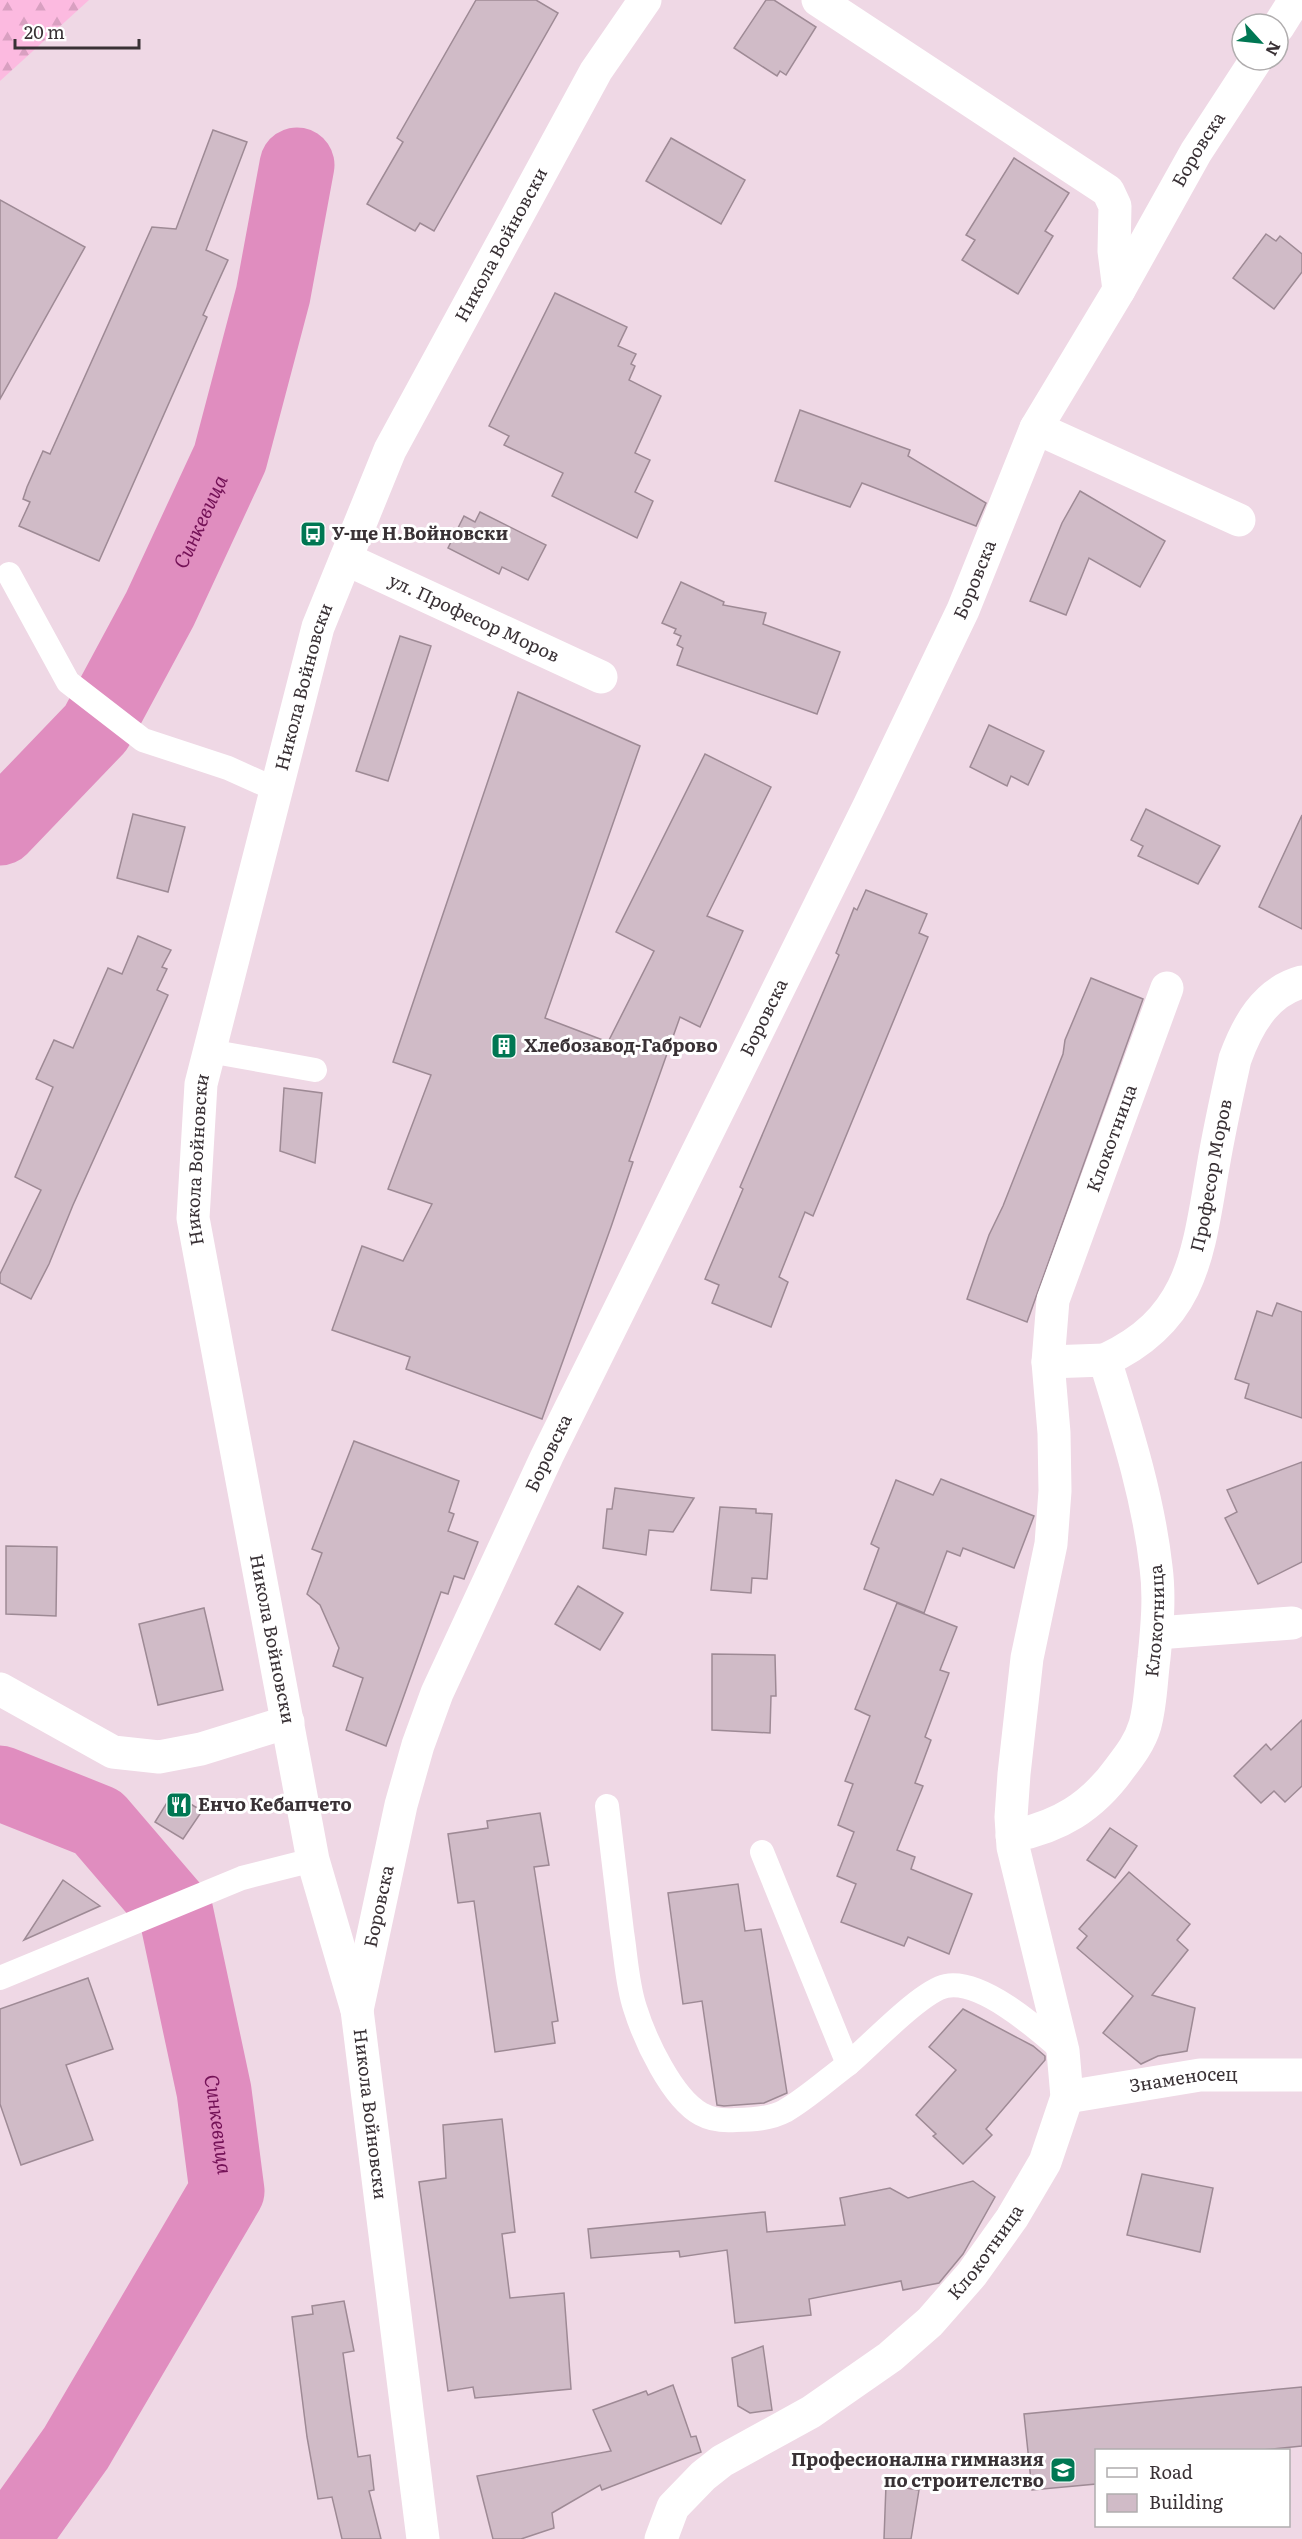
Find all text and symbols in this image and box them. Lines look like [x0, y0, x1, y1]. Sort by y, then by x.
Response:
scale bar [15, 12, 140, 50]
north arrow [1230, 12, 1290, 72]
text: 20 m [24, 18, 65, 45]
text: N [1261, 38, 1288, 61]
street label: Боровска [1164, 106, 1231, 191]
street label: Никола Войновски [447, 162, 553, 326]
water label: Синкевица [164, 468, 234, 573]
bus stop icon: У-ще Н.Войновски [298, 519, 328, 549]
place label: У-ще Н.Войновски [332, 519, 509, 546]
street label: Боровска [945, 535, 1002, 624]
street label: ул. Професор Моров [385, 566, 565, 668]
street label: Никола Войновски [267, 598, 338, 773]
street label: Боровска [732, 973, 794, 1060]
building icon: Хлебозавод-Габрово [489, 1031, 519, 1061]
place label: Хлебозавод-Габрово [524, 1031, 718, 1058]
street label: Никола Войновски [178, 1070, 215, 1248]
street label: Клокотница [1079, 1080, 1143, 1196]
street label: Професор Моров [1182, 1096, 1238, 1254]
street label: Боровска [517, 1409, 578, 1496]
street label: Никола Войновски [244, 1552, 303, 1726]
street label: Клокотница [1137, 1563, 1170, 1678]
restaurant icon: Енчо Кебапчето [164, 1790, 194, 1820]
place label: Енчо Кебапчето [198, 1790, 352, 1817]
street label: Боровска [356, 1862, 400, 1950]
street label: Никола Войновски [348, 2027, 395, 2201]
street label: Знаменосец [1127, 2060, 1238, 2098]
water label: Синкевица [198, 2071, 242, 2176]
street label: Клокотница [940, 2199, 1029, 2305]
place label: Професионална гимназия по строителство [791, 2445, 1044, 2493]
legend [1095, 2449, 1290, 2527]
school or university icon: Професионална гимназия по строителство [1048, 2455, 1078, 2485]
text: Road [1149, 2458, 1193, 2485]
text: Building [1149, 2488, 1224, 2515]

